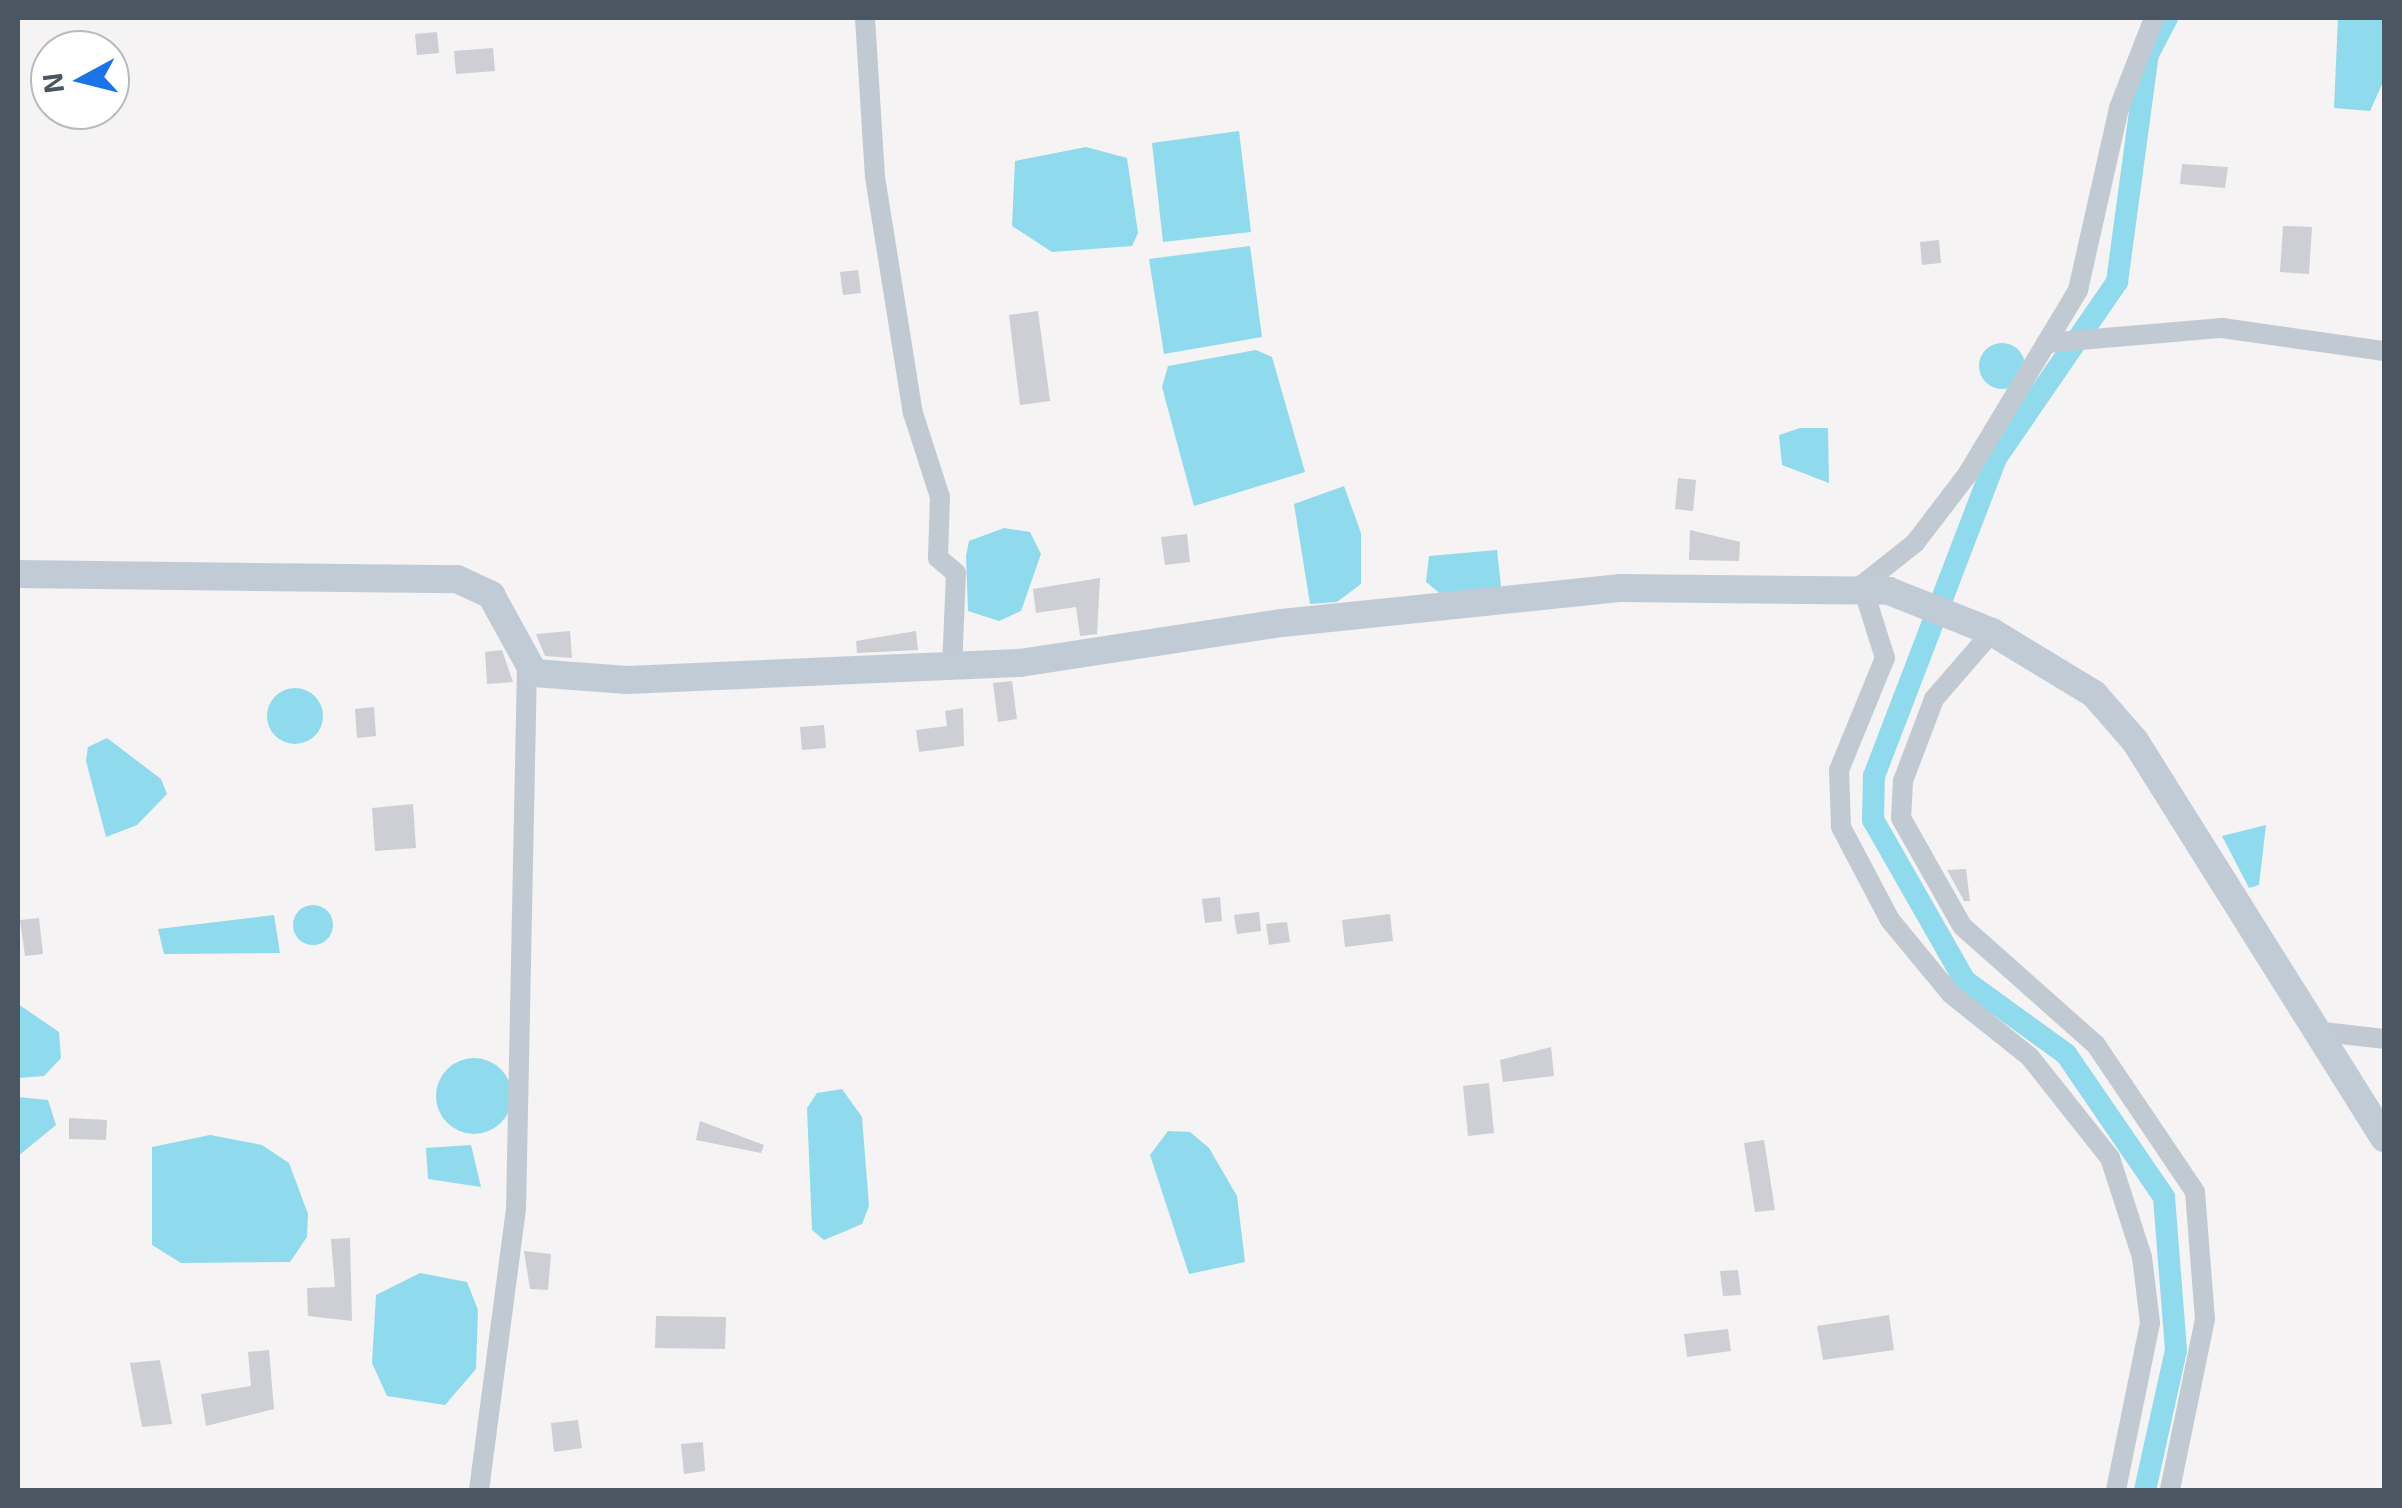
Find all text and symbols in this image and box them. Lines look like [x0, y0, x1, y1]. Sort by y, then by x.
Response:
north arrow [30, 30, 130, 130]
text: N [34, 71, 70, 96]

